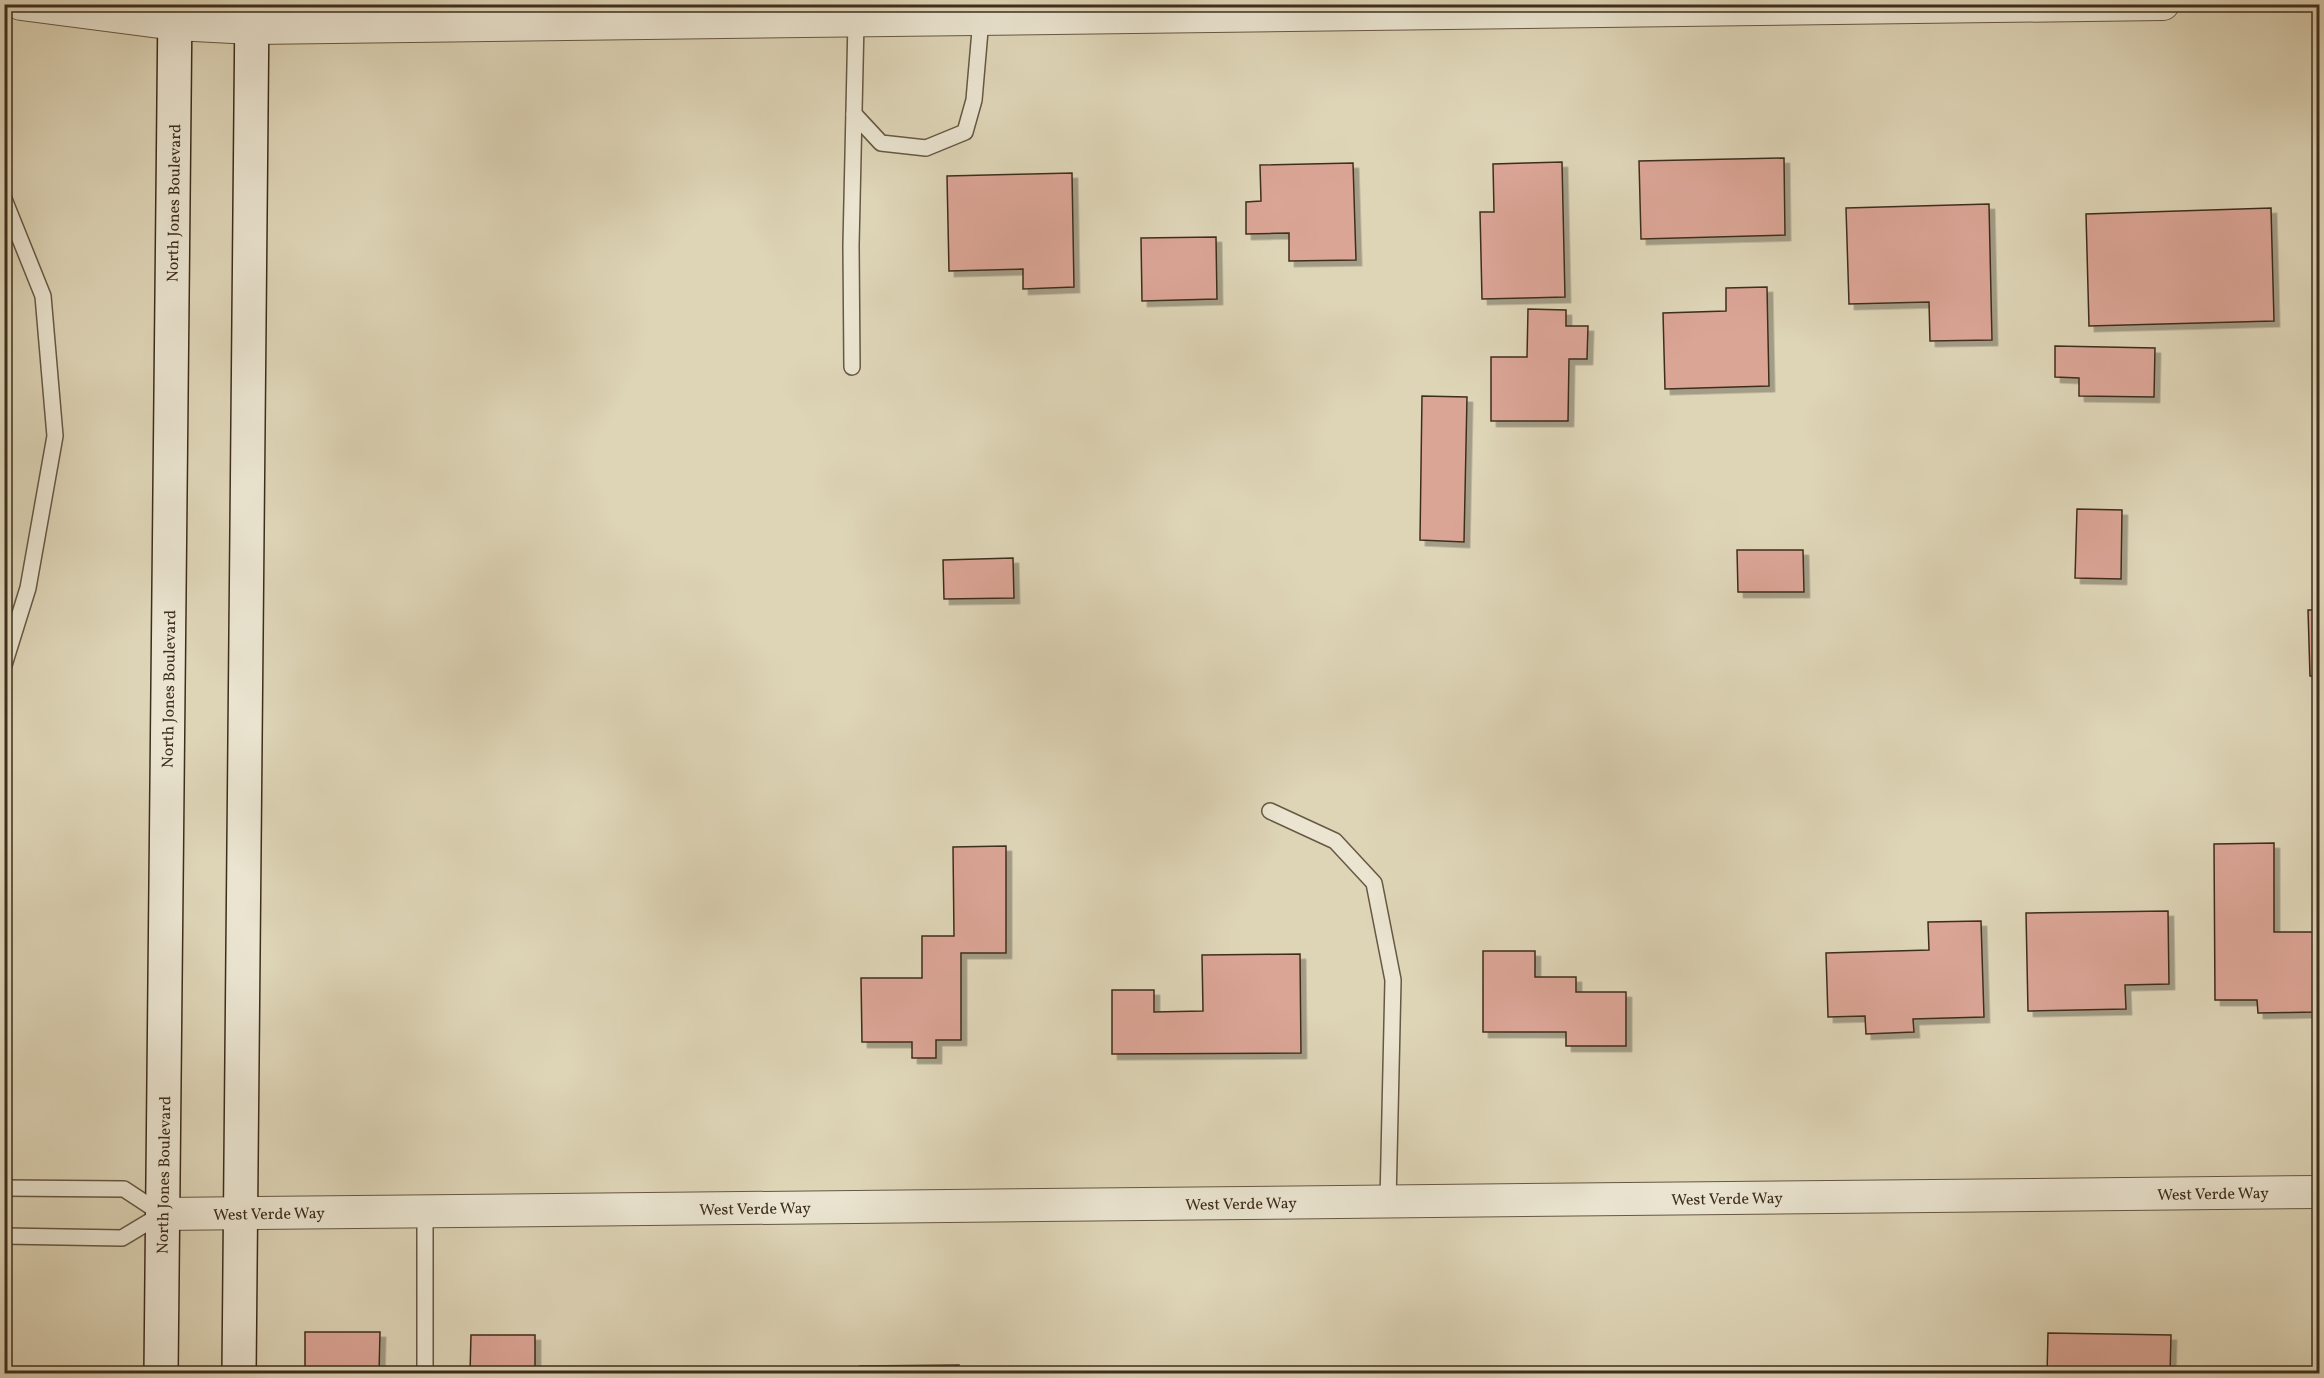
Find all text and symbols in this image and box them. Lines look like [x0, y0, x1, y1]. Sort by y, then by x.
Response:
street label: North Jones Boulevard [163, 124, 187, 282]
street label: North Jones Boulevard [158, 610, 182, 768]
street label: North Jones Boulevard [153, 1096, 177, 1254]
street label: West Verde Way [2157, 1183, 2269, 1207]
street label: West Verde Way [1671, 1188, 1783, 1212]
street label: West Verde Way [1185, 1193, 1297, 1217]
street label: West Verde Way [699, 1198, 811, 1222]
street label: West Verde Way [213, 1203, 325, 1227]

